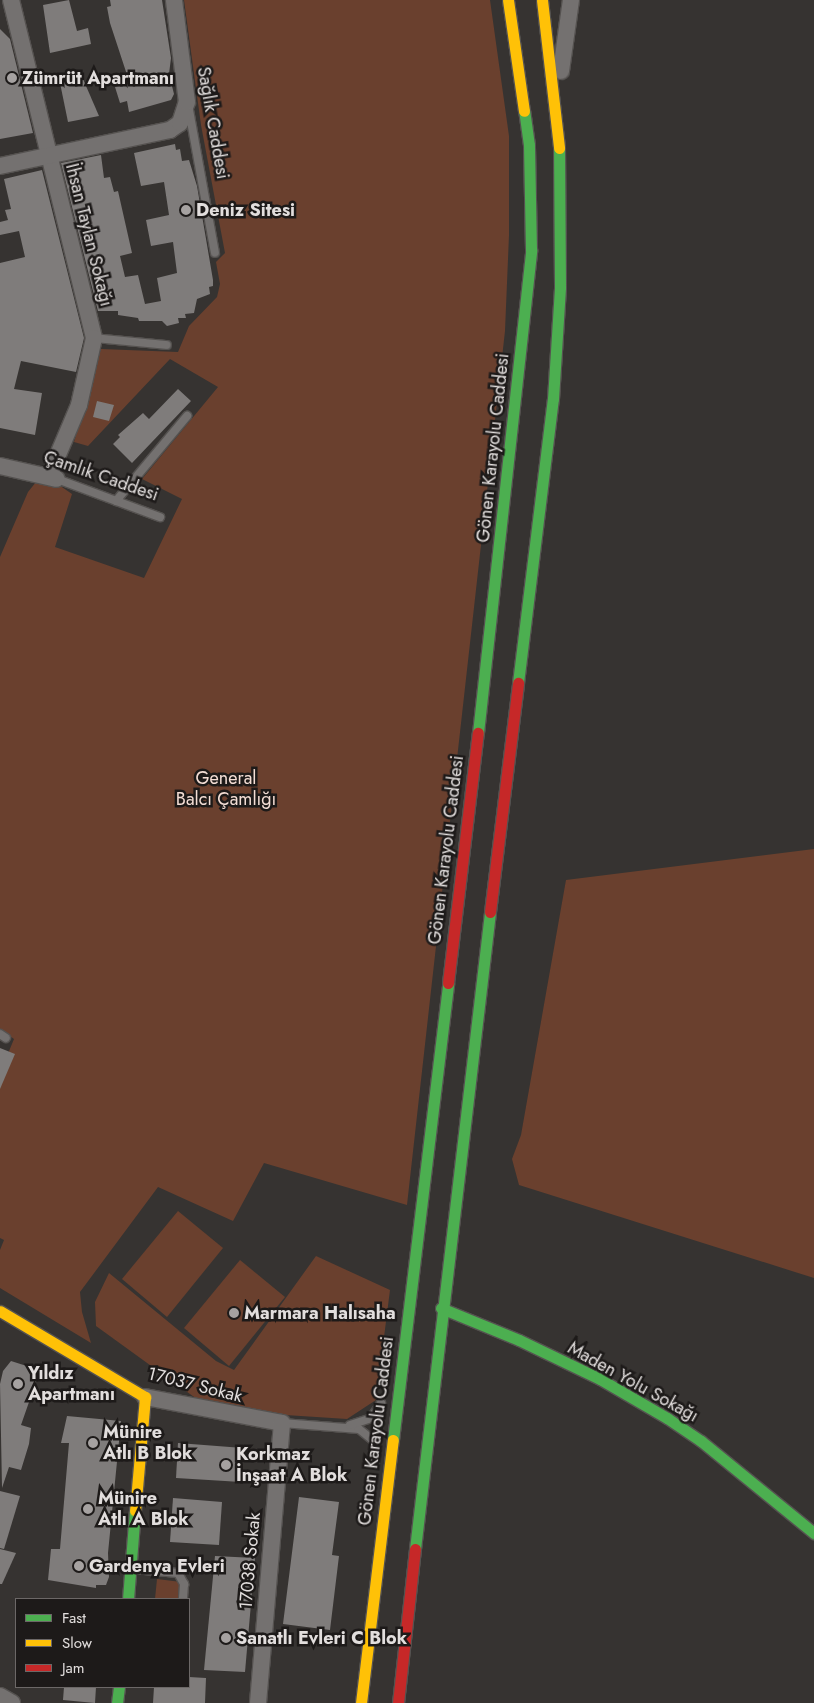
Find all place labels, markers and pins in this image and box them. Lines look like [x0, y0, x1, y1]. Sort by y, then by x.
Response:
place label: Zümrüt Apartmanı [22, 67, 174, 89]
marker: Zümrüt Apartmanı [6, 72, 18, 84]
place label: Deniz Sitesi [196, 199, 295, 221]
marker: Deniz Sitesi [180, 204, 192, 216]
place label: Marmara Halısaha [244, 1302, 396, 1324]
marker: Marmara Halısaha [228, 1307, 240, 1319]
place label: Yıldız Apartmanı [28, 1363, 115, 1406]
marker: Yıldız Apartmanı [12, 1378, 24, 1390]
place label: Münire Atlı B Blok [103, 1422, 192, 1465]
marker: Münire Atlı B Blok [87, 1437, 99, 1449]
place label: Korkmaz İnşaat A Blok [236, 1444, 347, 1486]
marker: Korkmaz İnşaat A Blok [220, 1459, 232, 1471]
place label: Münire Atlı A Blok [98, 1488, 189, 1530]
marker: Münire Atlı A Blok [82, 1503, 94, 1515]
place label: Gardenya Evleri [89, 1555, 225, 1577]
marker: Gardenya Evleri [73, 1560, 85, 1572]
place label: Sanatlı Evleri C Blok [236, 1627, 407, 1649]
marker: Sanatlı Evleri C Blok [220, 1632, 232, 1644]

